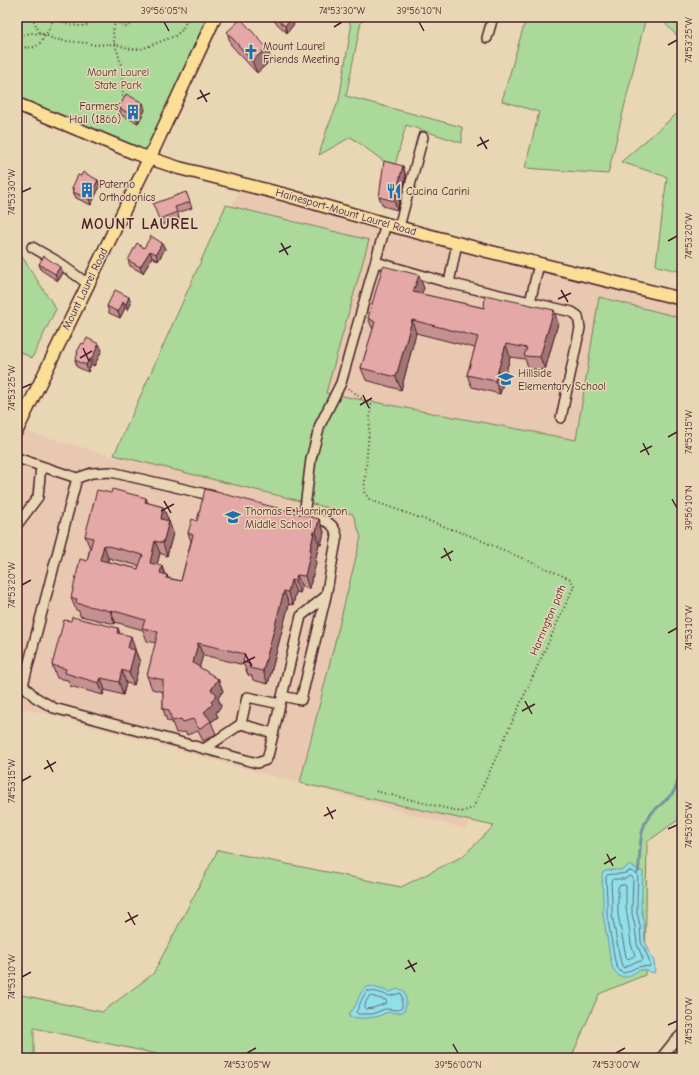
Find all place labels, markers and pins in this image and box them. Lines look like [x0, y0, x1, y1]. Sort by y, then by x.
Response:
place label: Mount Laurel Friends Meeting [263, 40, 340, 66]
church icon: Mount Laurel Friends Meeting [242, 43, 260, 61]
place label: Farmers' Hall (1866) [69, 100, 121, 126]
building icon: Farmers' Hall (1866) [124, 103, 142, 121]
place label: Paterno Orthodonics [99, 178, 156, 204]
building icon: Paterno Orthodonics [78, 181, 96, 199]
restaurant icon: Cucina Carini [385, 182, 403, 200]
place label: Cucina Carini [406, 185, 469, 198]
place label: Hillside Elementary School [518, 367, 606, 393]
school or university icon: Hillside Elementary School [497, 370, 515, 388]
place label: Thomas E Harrington Middle School [245, 505, 347, 531]
school or university icon: Thomas E Harrington Middle School [224, 508, 242, 526]

